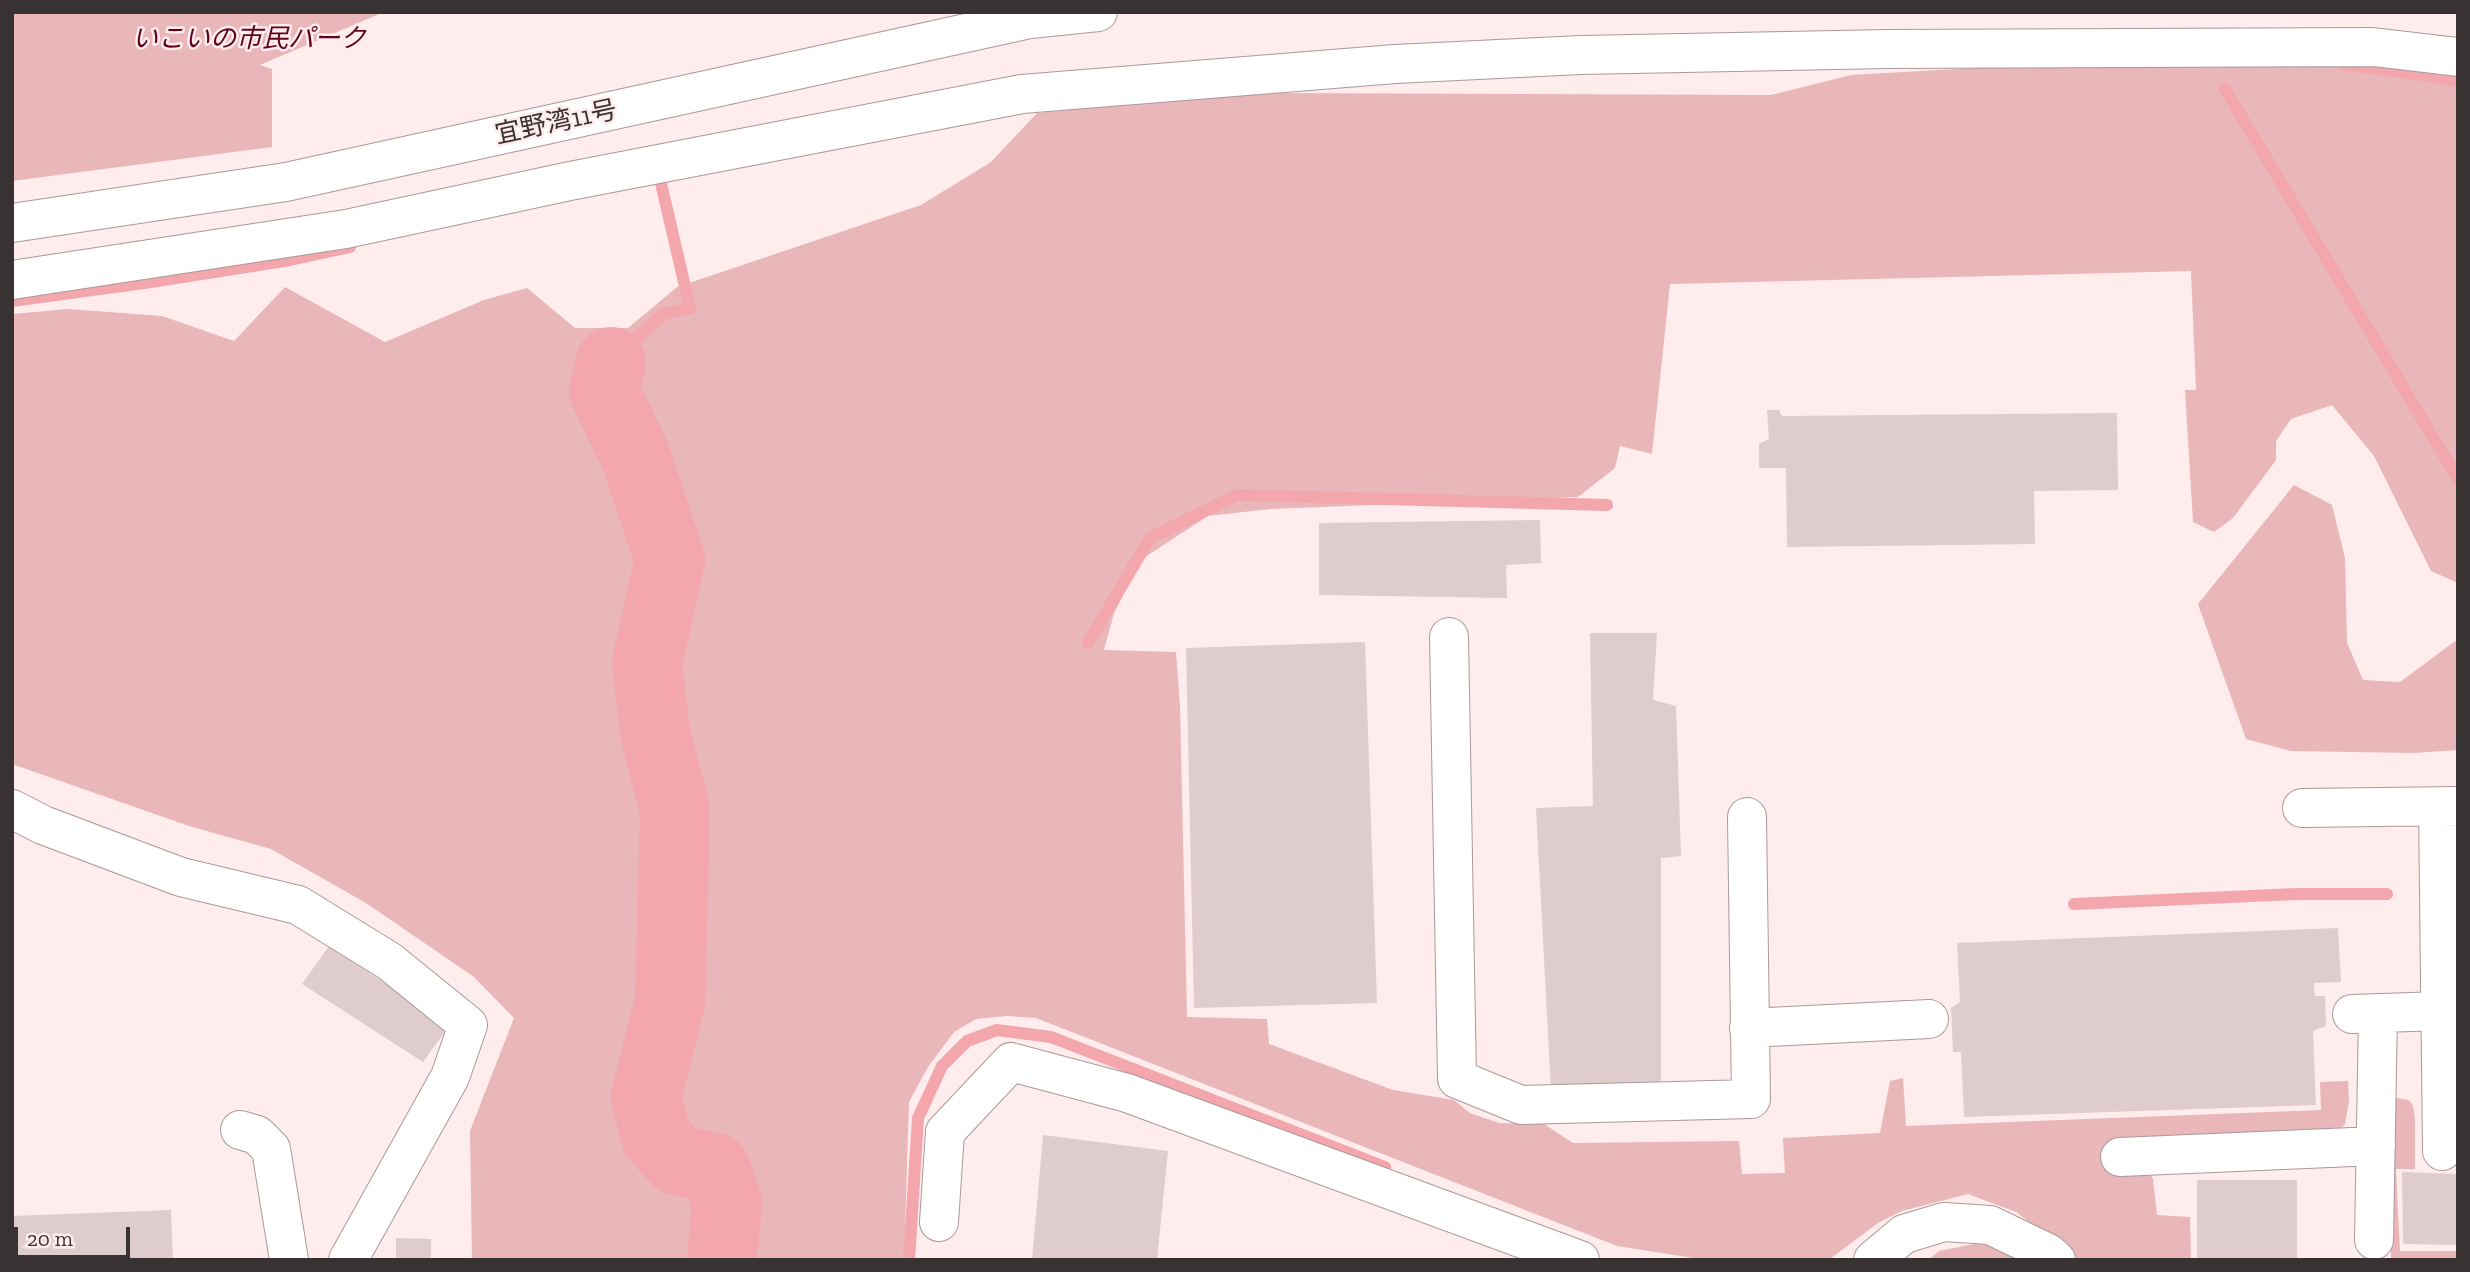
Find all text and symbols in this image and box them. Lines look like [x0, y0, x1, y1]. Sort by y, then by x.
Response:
park label: いこいの市民パーク [132, 24, 366, 56]
street label: 宜野湾11号 [492, 95, 620, 151]
scale bar [18, 1212, 133, 1256]
text: 20 m [27, 1226, 73, 1251]

